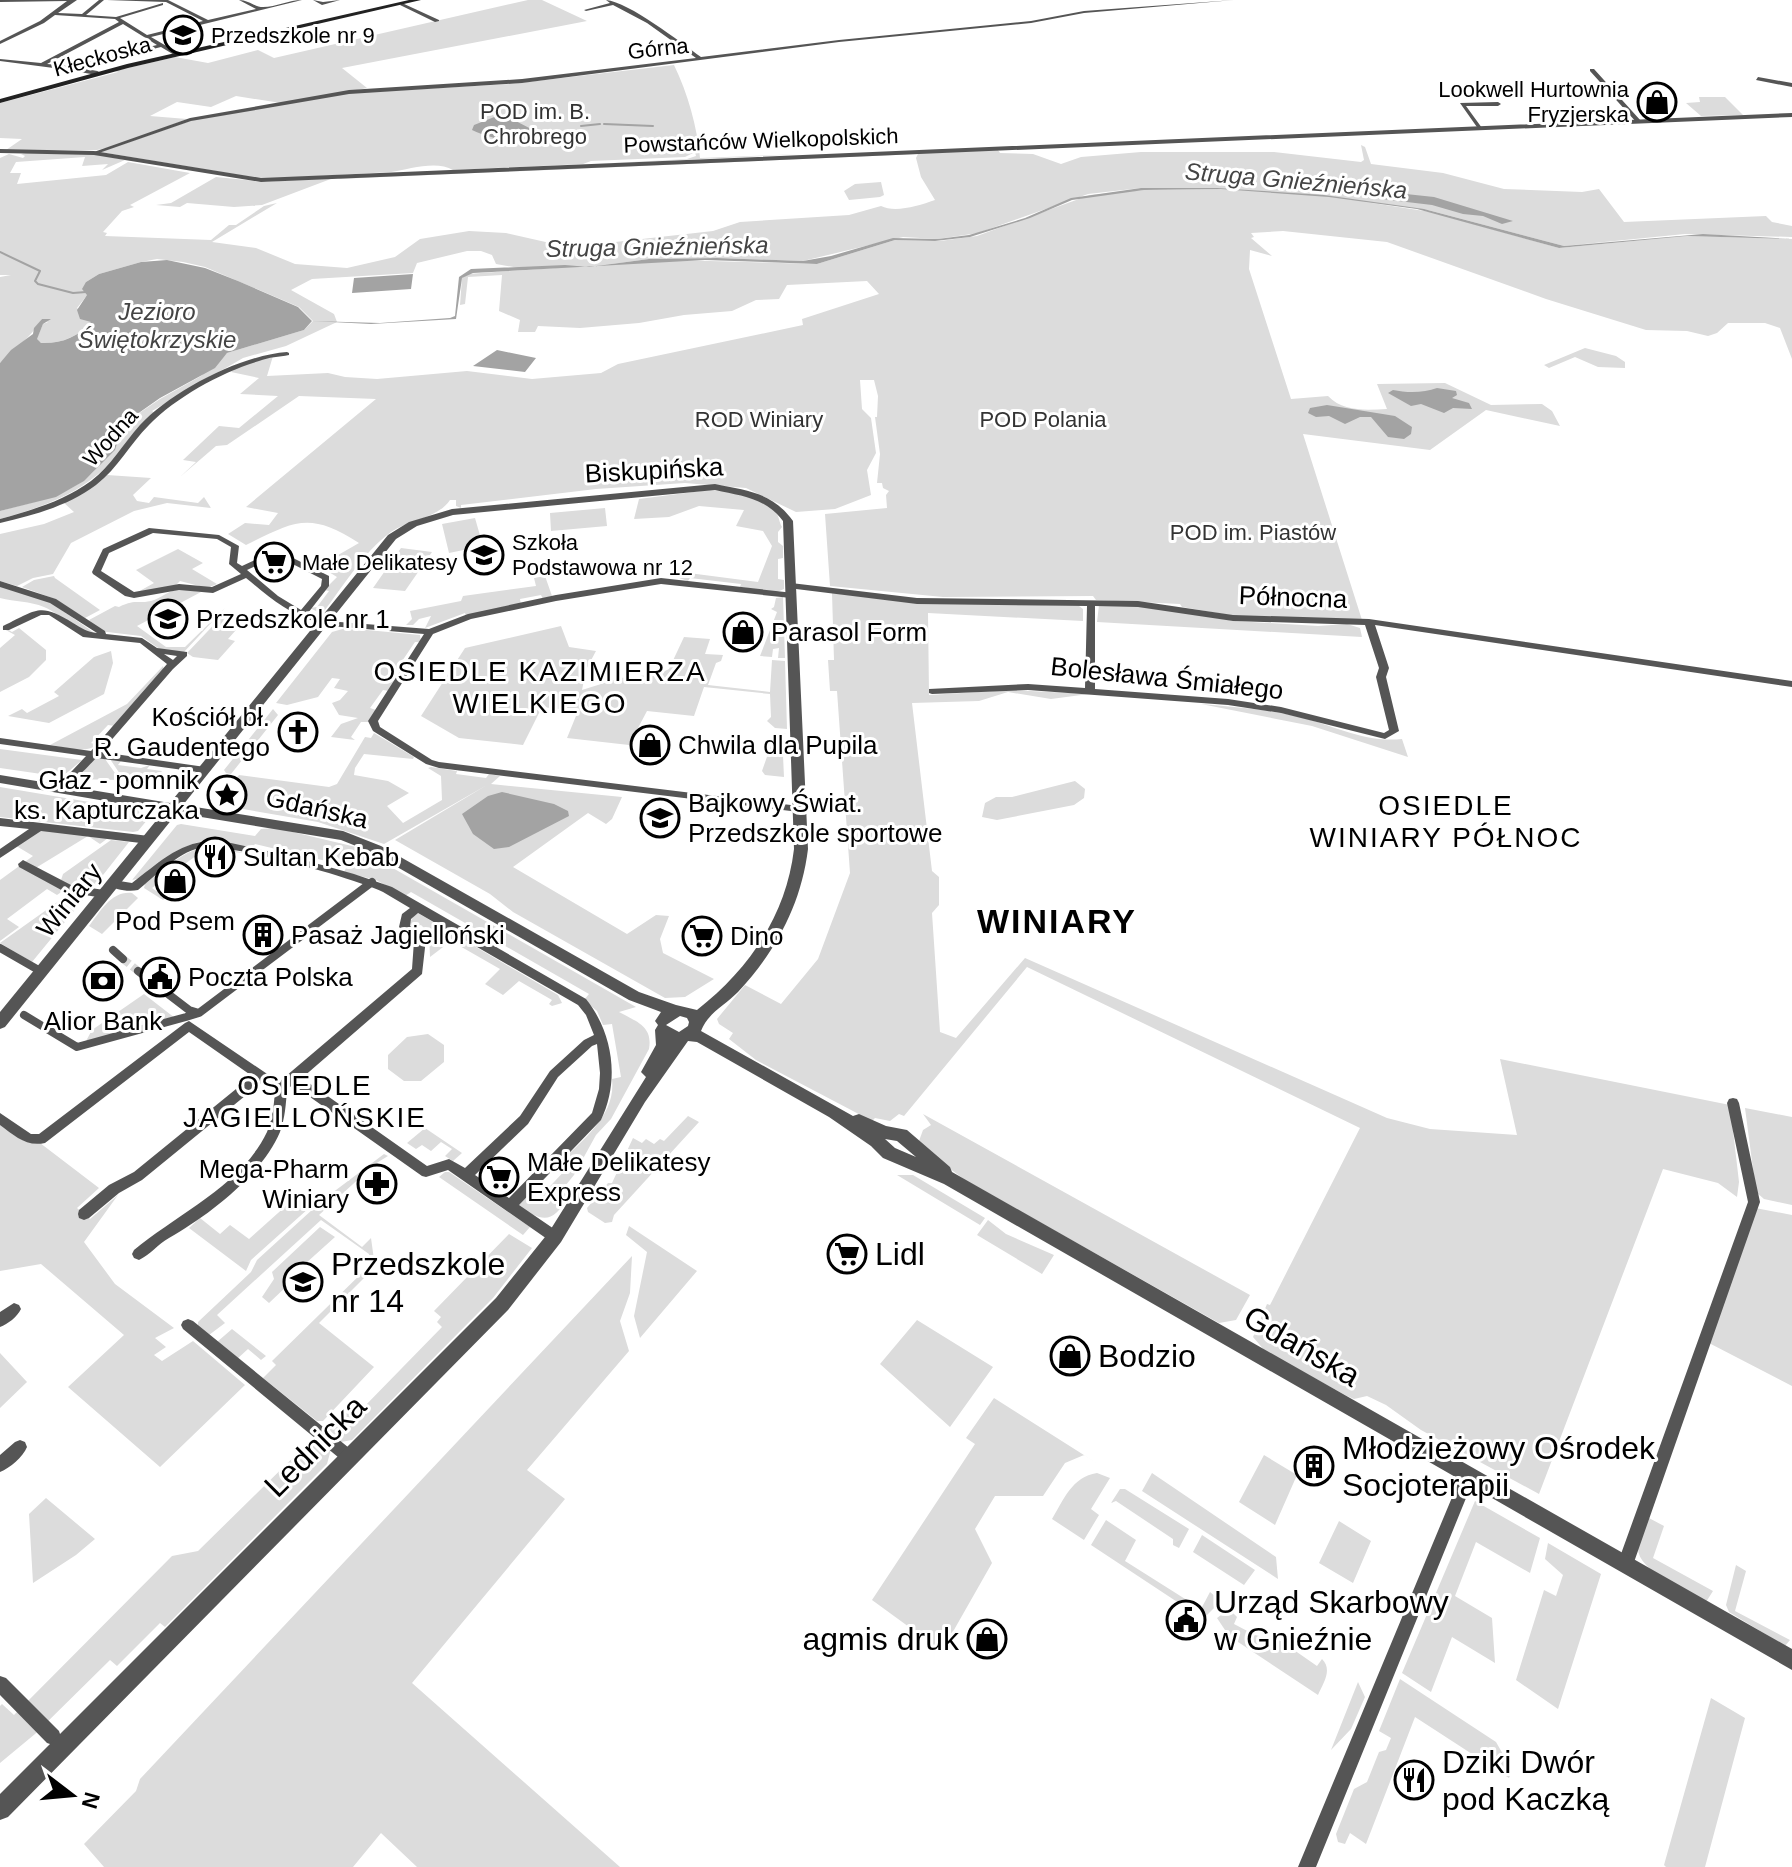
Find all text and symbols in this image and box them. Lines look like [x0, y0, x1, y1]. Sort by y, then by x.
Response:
school or university icon: Przedszkole nr 9 [162, 14, 204, 56]
place label: Przedszkole nr 9 [211, 23, 375, 48]
street label: Kłeckoska [50, 31, 155, 82]
street label: Górna [626, 33, 691, 64]
place label: Lookwell Hurtownia Fryzjerska [1438, 77, 1630, 127]
shop icon: Lookwell Hurtownia Fryzjerska [1636, 81, 1678, 123]
park label: POD im. B. Chrobrego [480, 99, 590, 149]
street label: Powstańców Wielkopolskich [623, 123, 899, 158]
water label: Struga Gnieźnieńska [1184, 157, 1408, 204]
water label: Struga Gnieźnieńska [545, 231, 769, 262]
water label: Jezioro Świętokrzyskie [78, 298, 236, 353]
street label: Wodna [78, 403, 143, 471]
park label: ROD Winiary [695, 407, 823, 432]
park label: POD Polania [979, 407, 1107, 432]
street label: Biskupińska [584, 451, 725, 489]
park label: POD im. Piastów [1170, 520, 1336, 545]
place label: Szkoła Podstawowa nr 12 [512, 530, 693, 580]
school or university icon: Szkoła Podstawowa nr 12 [463, 534, 505, 576]
supermarket icon: Małe Delikatesy [253, 541, 295, 583]
place label: Małe Delikatesy [302, 550, 457, 575]
street label: Północna [1238, 580, 1348, 614]
school or university icon: Przedszkole nr 1 [147, 598, 189, 640]
place label: Przedszkole nr 1 [196, 604, 390, 634]
shop icon: Parasol Form [722, 611, 764, 653]
place label: Parasol Form [771, 617, 927, 647]
street label: Bolesława Śmiałego [1049, 651, 1285, 705]
district label: OSIEDLE KAZIMIERZA WIELKIEGO [373, 656, 707, 719]
place label: Kościół bł. R. Gaudentego [94, 702, 270, 762]
church icon: Kościół bł. R. Gaudentego [277, 711, 319, 753]
shop icon: Chwila dla Pupila [629, 724, 671, 766]
place label: Chwila dla Pupila [678, 730, 878, 760]
place label: Głaz - pomnik ks. Kapturczaka [14, 765, 200, 825]
place icon: Głaz - pomnik ks. Kapturczaka [206, 774, 248, 816]
street label: Gdańska [263, 782, 372, 834]
place label: Bajkowy Świat. Przedszkole sportowe [688, 788, 942, 848]
district label: OSIEDLE WINIARY PÓŁNOC [1310, 790, 1582, 853]
school or university icon: Bajkowy Świat. Przedszkole sportowe [639, 797, 681, 839]
restaurant icon: Sultan Kebab [194, 836, 236, 878]
place label: Sultan Kebab [243, 842, 399, 872]
street label: Winiary [30, 857, 108, 943]
shop icon: Pod Psem [154, 860, 196, 902]
district label: WINIARY [977, 902, 1137, 940]
place label: Pod Psem [115, 906, 235, 936]
building icon: Pasaż Jagielloński [242, 914, 284, 956]
supermarket icon: Dino [681, 915, 723, 957]
place label: Pasaż Jagielloński [291, 920, 505, 950]
place label: Dino [730, 921, 783, 951]
public building icon: Poczta Polska [139, 956, 181, 998]
bank icon: Alior Bank [82, 960, 124, 1002]
place label: Poczta Polska [188, 962, 353, 992]
place label: Alior Bank [44, 1006, 163, 1036]
district label: OSIEDLE JAGIELLOŃSKIE [183, 1070, 427, 1133]
place label: Małe Delikatesy Express [527, 1147, 711, 1207]
place label: Mega-Pharm Winiary [199, 1154, 349, 1214]
supermarket icon: Małe Delikatesy Express [478, 1156, 520, 1198]
pharmacy icon: Mega-Pharm Winiary [356, 1163, 398, 1205]
supermarket icon: Lidl [826, 1233, 868, 1275]
place label: Lidl [875, 1236, 925, 1272]
place label: Przedszkole nr 14 [331, 1246, 505, 1319]
school or university icon: Przedszkole nr 14 [282, 1261, 324, 1303]
street label: Gdańska [1238, 1298, 1367, 1394]
shop icon: Bodzio [1049, 1335, 1091, 1377]
place label: Bodzio [1098, 1338, 1196, 1374]
street label: Lednicka [257, 1388, 373, 1504]
place label: Młodzieżowy Ośrodek Socjoterapii [1342, 1430, 1656, 1503]
building icon: Młodzieżowy Ośrodek Socjoterapii [1293, 1445, 1335, 1487]
place label: Urząd Skarbowy w Gnieźnie [1213, 1584, 1449, 1657]
public building icon: Urząd Skarbowy w Gnieźnie [1165, 1599, 1207, 1641]
shop icon: agmis druk [966, 1618, 1008, 1660]
place label: agmis druk [803, 1621, 960, 1657]
place label: Dziki Dwór pod Kaczką [1442, 1744, 1609, 1817]
north arrow [32, 1755, 112, 1835]
restaurant icon: Dziki Dwór pod Kaczką [1393, 1759, 1435, 1801]
text: N [77, 1789, 105, 1811]

